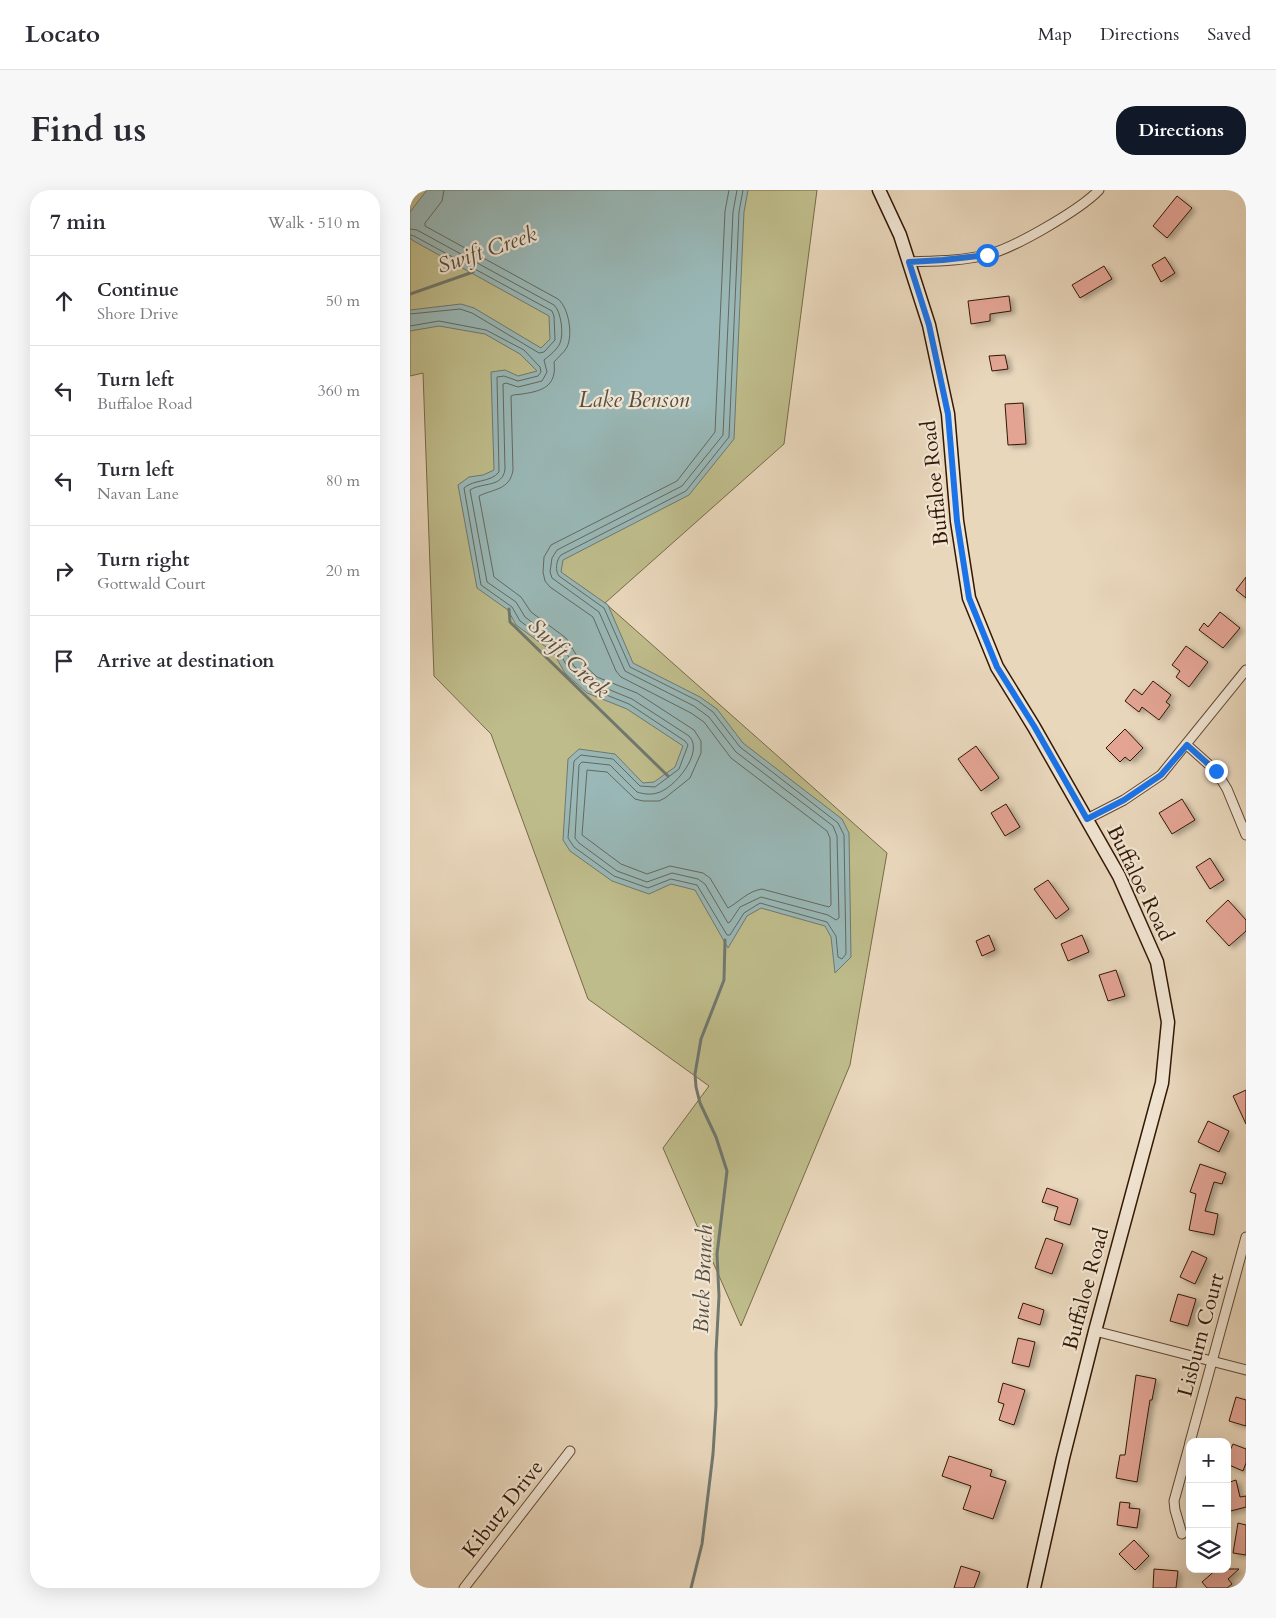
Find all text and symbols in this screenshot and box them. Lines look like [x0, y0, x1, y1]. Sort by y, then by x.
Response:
text: Locato [25, 18, 100, 51]
text: Map [1038, 22, 1072, 47]
text: Directions [1100, 22, 1179, 47]
text: Saved [1207, 22, 1251, 47]
text: Find us [30, 106, 146, 154]
button: Directions [1116, 106, 1246, 155]
text: 7 min [50, 208, 106, 237]
text: Walk · 510 m [268, 212, 360, 234]
water label: Swift Creek [433, 219, 541, 281]
route start [976, 244, 999, 267]
text: Continue [97, 277, 179, 303]
icon: ahead [50, 287, 78, 315]
text: 50 m [326, 290, 360, 312]
text: Shore Drive [97, 303, 179, 325]
text: Turn left [97, 367, 174, 393]
icon: left [50, 377, 78, 405]
text: 360 m [318, 380, 360, 402]
water label: Lake Benson [579, 385, 690, 415]
text: Buffaloe Road [97, 393, 193, 415]
street label: Buffaloe Road [914, 419, 956, 547]
text: Turn left [97, 457, 174, 483]
icon: left [50, 467, 78, 495]
text: 80 m [326, 470, 360, 492]
text: Navan Lane [97, 483, 179, 505]
text: Turn right [97, 547, 189, 573]
icon: right [50, 557, 78, 585]
text: 20 m [326, 560, 360, 582]
text: Gottwald Court [97, 573, 206, 595]
water label: Swift Creek [521, 611, 617, 705]
icon: arrive [50, 647, 78, 675]
text: Arrive at destination [97, 648, 274, 674]
route end [1205, 760, 1228, 783]
street label: Buffaloe Road [1099, 820, 1181, 946]
water label: Buck Branch [686, 1224, 720, 1334]
street label: Buffaloe Road [1056, 1225, 1116, 1353]
street label: Lisburn Court [1171, 1270, 1232, 1400]
map controls [1186, 1438, 1231, 1573]
button: + [1186, 1438, 1231, 1483]
street label: Kibutz Drive [456, 1454, 550, 1564]
button: − [1186, 1483, 1231, 1528]
button: layers [1186, 1528, 1231, 1573]

